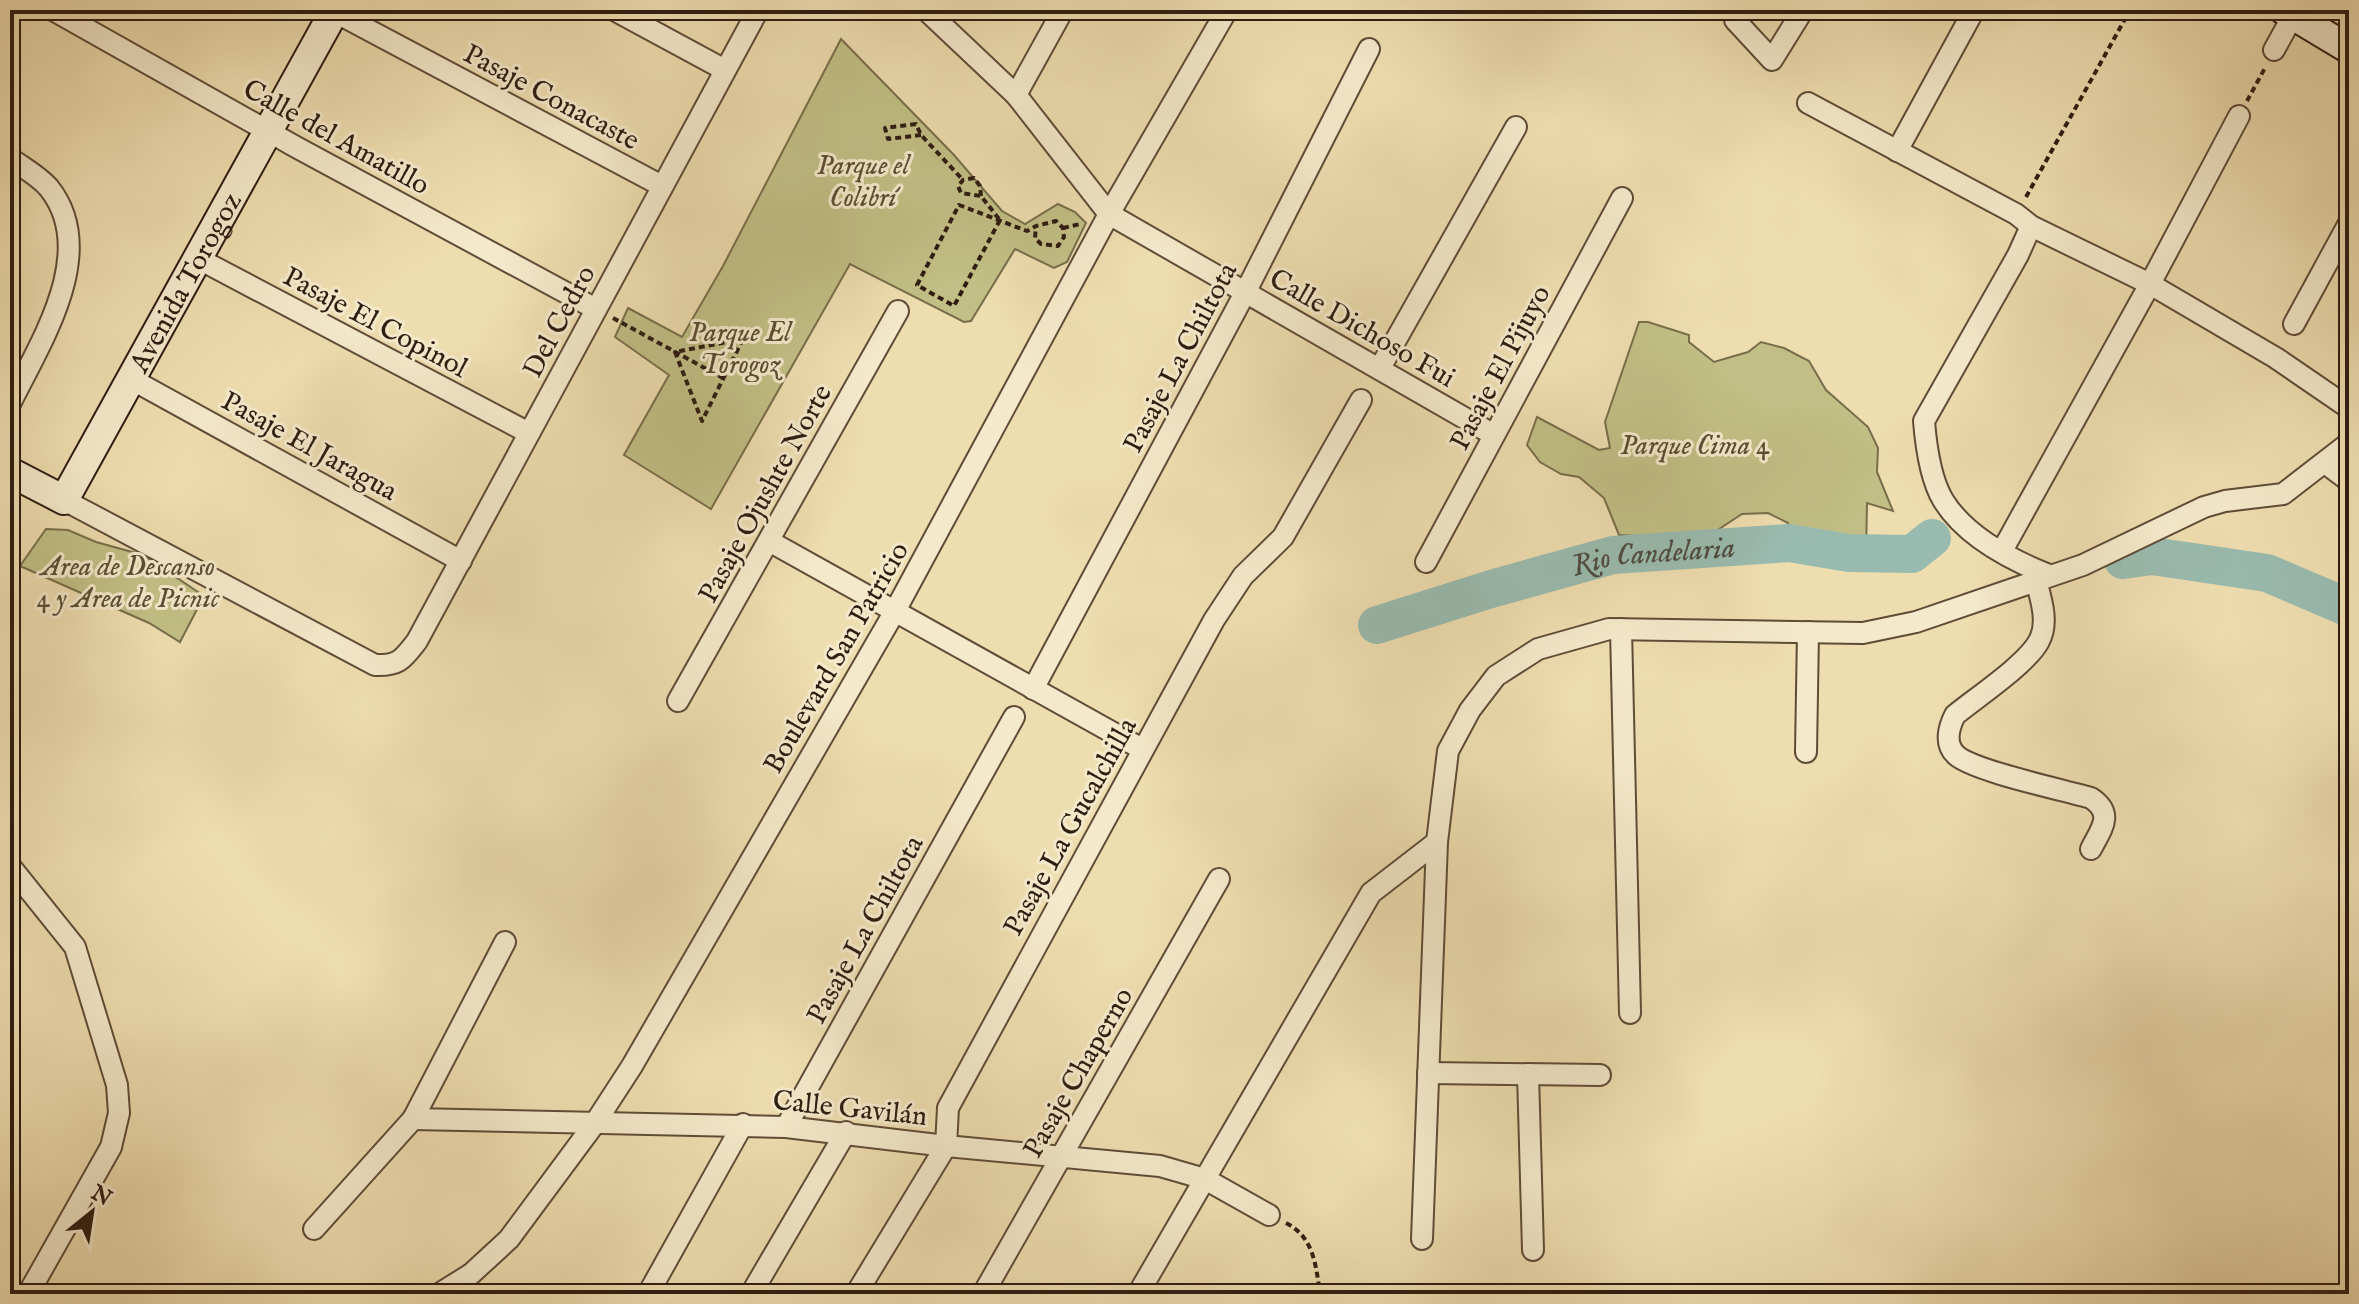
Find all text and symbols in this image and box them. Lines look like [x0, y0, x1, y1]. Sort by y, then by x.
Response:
street label: Pasaje Conacaste [457, 37, 645, 159]
street label: Calle del Amatillo [236, 72, 435, 204]
park label: Parque el Colibrí [817, 149, 912, 216]
street label: Avenida Torogoz [122, 187, 251, 380]
street label: Pasaje La Chiltota [1116, 256, 1246, 459]
street label: Pasaje El Copinol [277, 260, 473, 387]
street label: Del Cedro [516, 260, 604, 384]
street label: Calle Dichoso Fui [1263, 262, 1461, 397]
street label: Pasaje El Pijuyo [1443, 280, 1559, 457]
park label: Parque El Torogoz [689, 316, 793, 383]
street label: Pasaje Ojushte Norte [692, 379, 841, 610]
street label: Pasaje El Jaragua [215, 384, 404, 510]
park label: Parque Cima 4 [1620, 429, 1770, 464]
water label: Rio Candelaria [1568, 530, 1736, 587]
street label: Boulevard San Patricio [757, 536, 918, 780]
park label: Area de Descanso 4 y Area de Picnic [37, 550, 220, 617]
street label: Pasaje La Gucalchilla [997, 711, 1146, 942]
street label: Pasaje La Chiltota [800, 829, 933, 1031]
street label: Pasaje Chaperno [1016, 982, 1142, 1165]
street label: Calle Gavilán [771, 1084, 929, 1135]
north arrow [52, 1172, 132, 1252]
text: N [85, 1179, 116, 1213]

